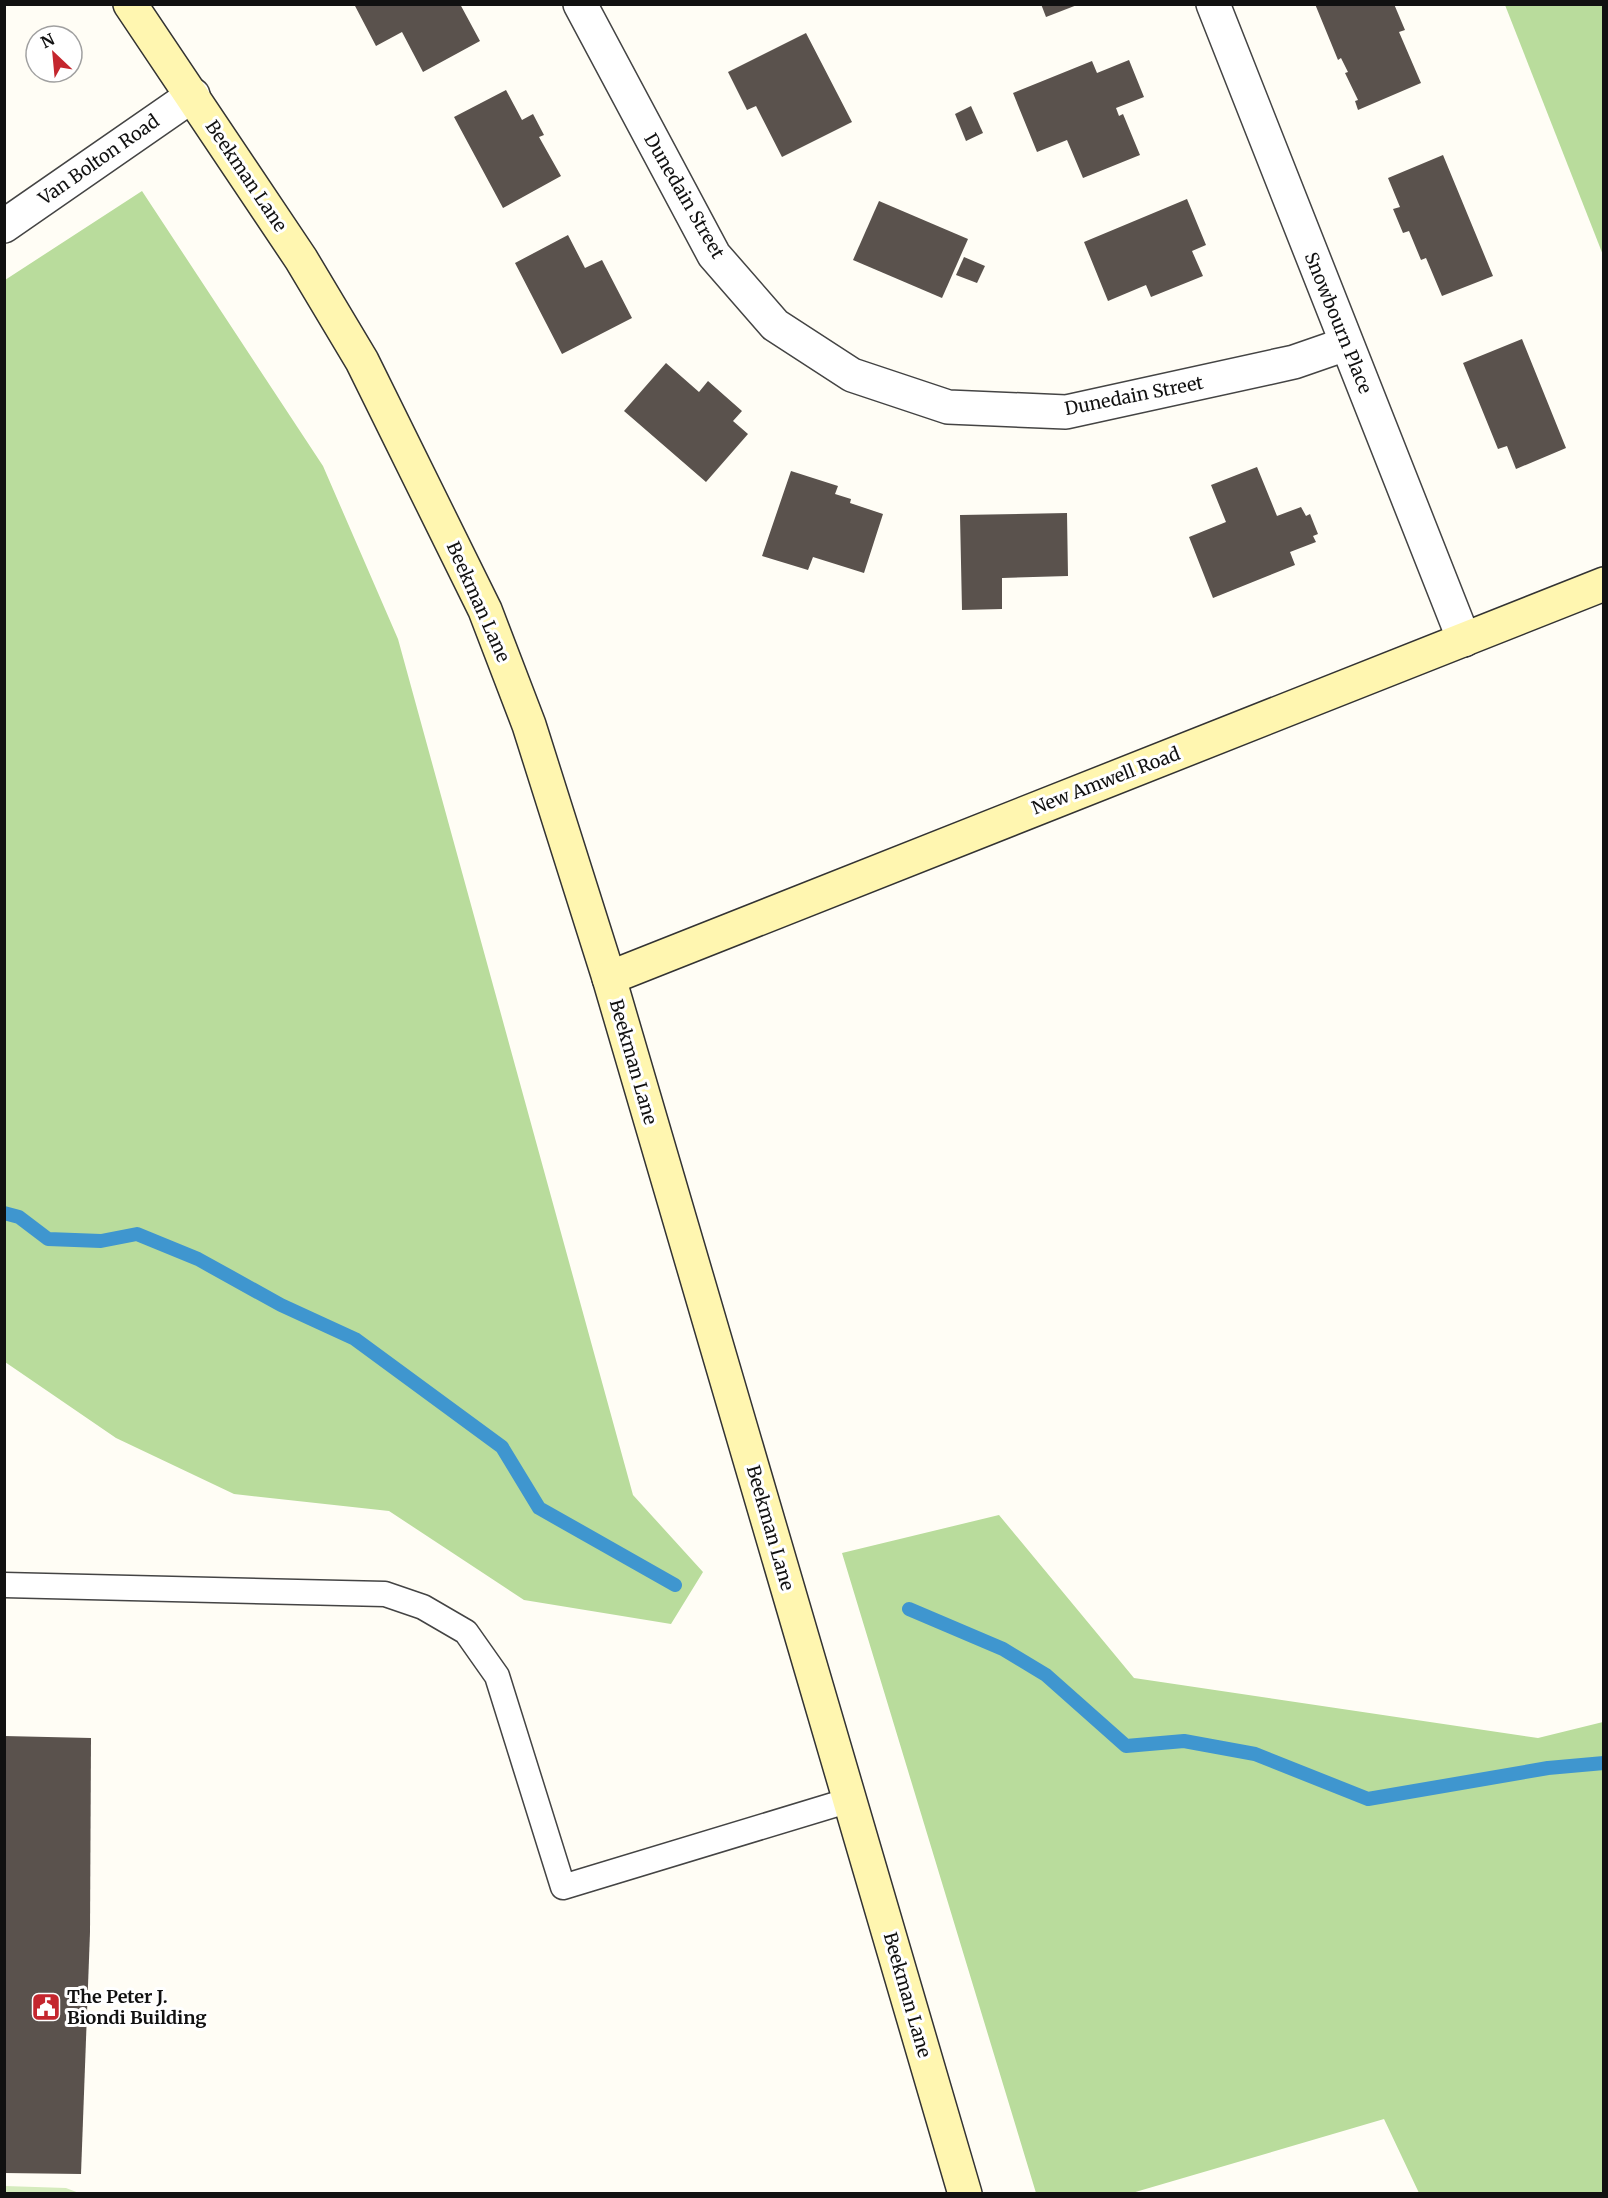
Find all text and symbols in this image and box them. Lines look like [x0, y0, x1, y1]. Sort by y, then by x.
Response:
north arrow [24, 24, 84, 84]
text: N [37, 29, 58, 52]
street label: Van Bolton Road [33, 109, 164, 210]
street label: Beekman Lane [201, 116, 292, 236]
street label: Dunedain Street [639, 129, 730, 262]
street label: Snowbourn Place [1300, 249, 1377, 397]
street label: Dunedain Street [1063, 371, 1205, 420]
street label: Beekman Lane [442, 538, 515, 666]
street label: New Amwell Road [1029, 742, 1183, 819]
street label: Beekman Lane [605, 996, 662, 1127]
street label: Beekman Lane [742, 1462, 799, 1593]
street label: Beekman Lane [879, 1929, 936, 2060]
place label: The Peter J. Biondi Building [67, 1985, 207, 2029]
public building icon: The Peter J. Biondi Building [30, 1991, 62, 2023]

